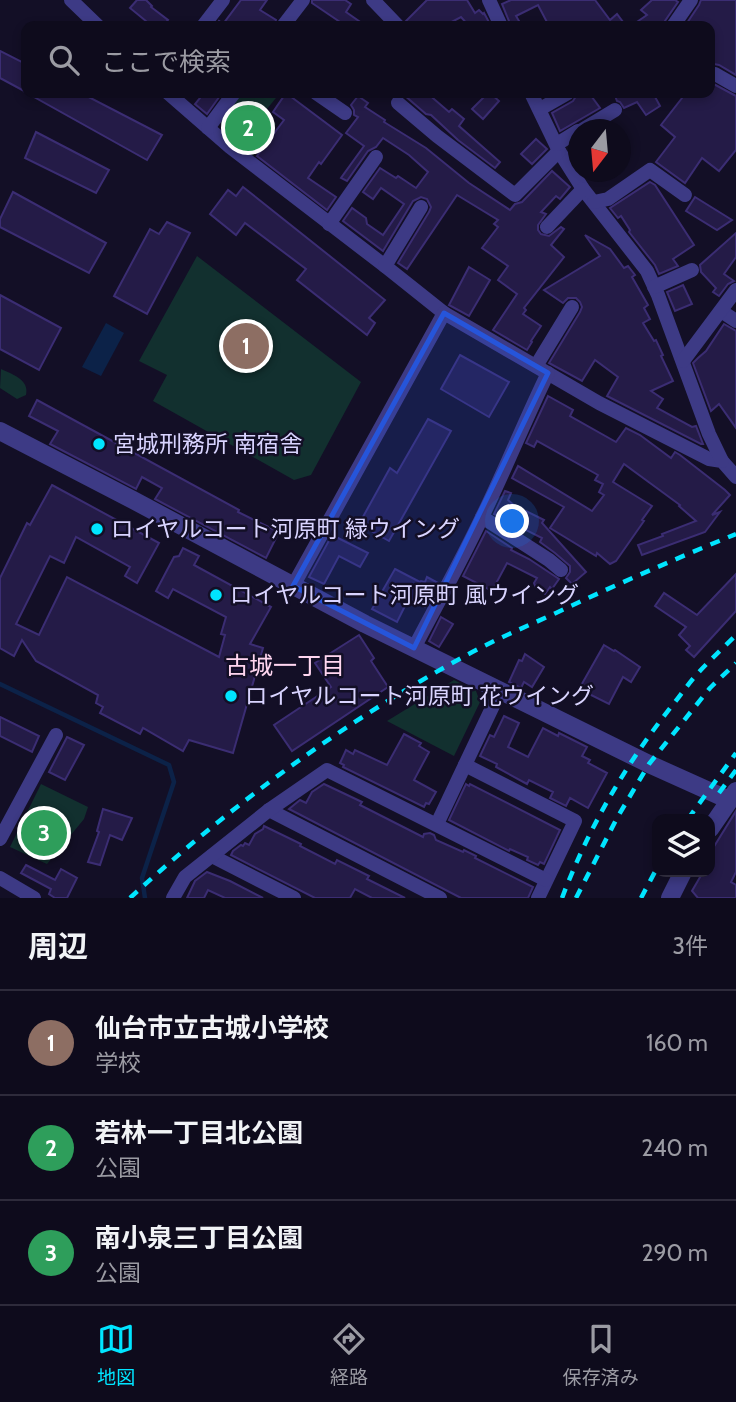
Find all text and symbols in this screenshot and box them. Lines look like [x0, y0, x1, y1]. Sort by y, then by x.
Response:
search box [21, 21, 715, 98]
icon: search [45, 41, 83, 79]
text: ここで検索 [101, 46, 231, 78]
pin: 2 [225, 102, 271, 154]
north arrow [568, 119, 631, 182]
pin: 1 [223, 320, 269, 372]
place label: 宮城刑務所 南宿舎 [113, 430, 302, 458]
marker: 宮城刑務所 南宿舎 [91, 436, 107, 452]
your location [495, 504, 529, 538]
place label: ロイヤルコート河原町 緑ウイング [111, 515, 460, 543]
marker: ロイヤルコート河原町 緑ウイング [89, 521, 105, 537]
place label: ロイヤルコート河原町 風ウイング [230, 581, 579, 609]
marker: ロイヤルコート河原町 風ウイング [208, 587, 224, 603]
district label: 古城一丁目 [225, 651, 345, 680]
place label: ロイヤルコート河原町 花ウイング [245, 682, 594, 710]
marker: ロイヤルコート河原町 花ウイング [223, 688, 239, 704]
pin: 3 [21, 807, 67, 859]
map controls [652, 814, 715, 877]
button: layers [652, 814, 715, 877]
text: 周辺 [28, 928, 88, 965]
text: 3件 [673, 932, 708, 960]
text: 仙台市立古城小学校 [95, 1012, 329, 1044]
text: 1 [47, 1029, 55, 1057]
text: 160 m [646, 1029, 708, 1057]
text: 学校 [95, 1049, 141, 1077]
text: 若林一丁目北公園 [95, 1117, 303, 1149]
text: 2 [45, 1134, 57, 1162]
text: 240 m [641, 1134, 708, 1162]
text: 公園 [95, 1154, 141, 1182]
text: 南小泉三丁目公園 [95, 1222, 303, 1254]
text: 3 [45, 1239, 57, 1267]
text: 290 m [641, 1239, 708, 1267]
text: 公園 [95, 1259, 141, 1287]
tab: 地図 [97, 1320, 135, 1389]
tab: 経路 [330, 1320, 368, 1389]
tab: 保存済み [563, 1320, 639, 1389]

